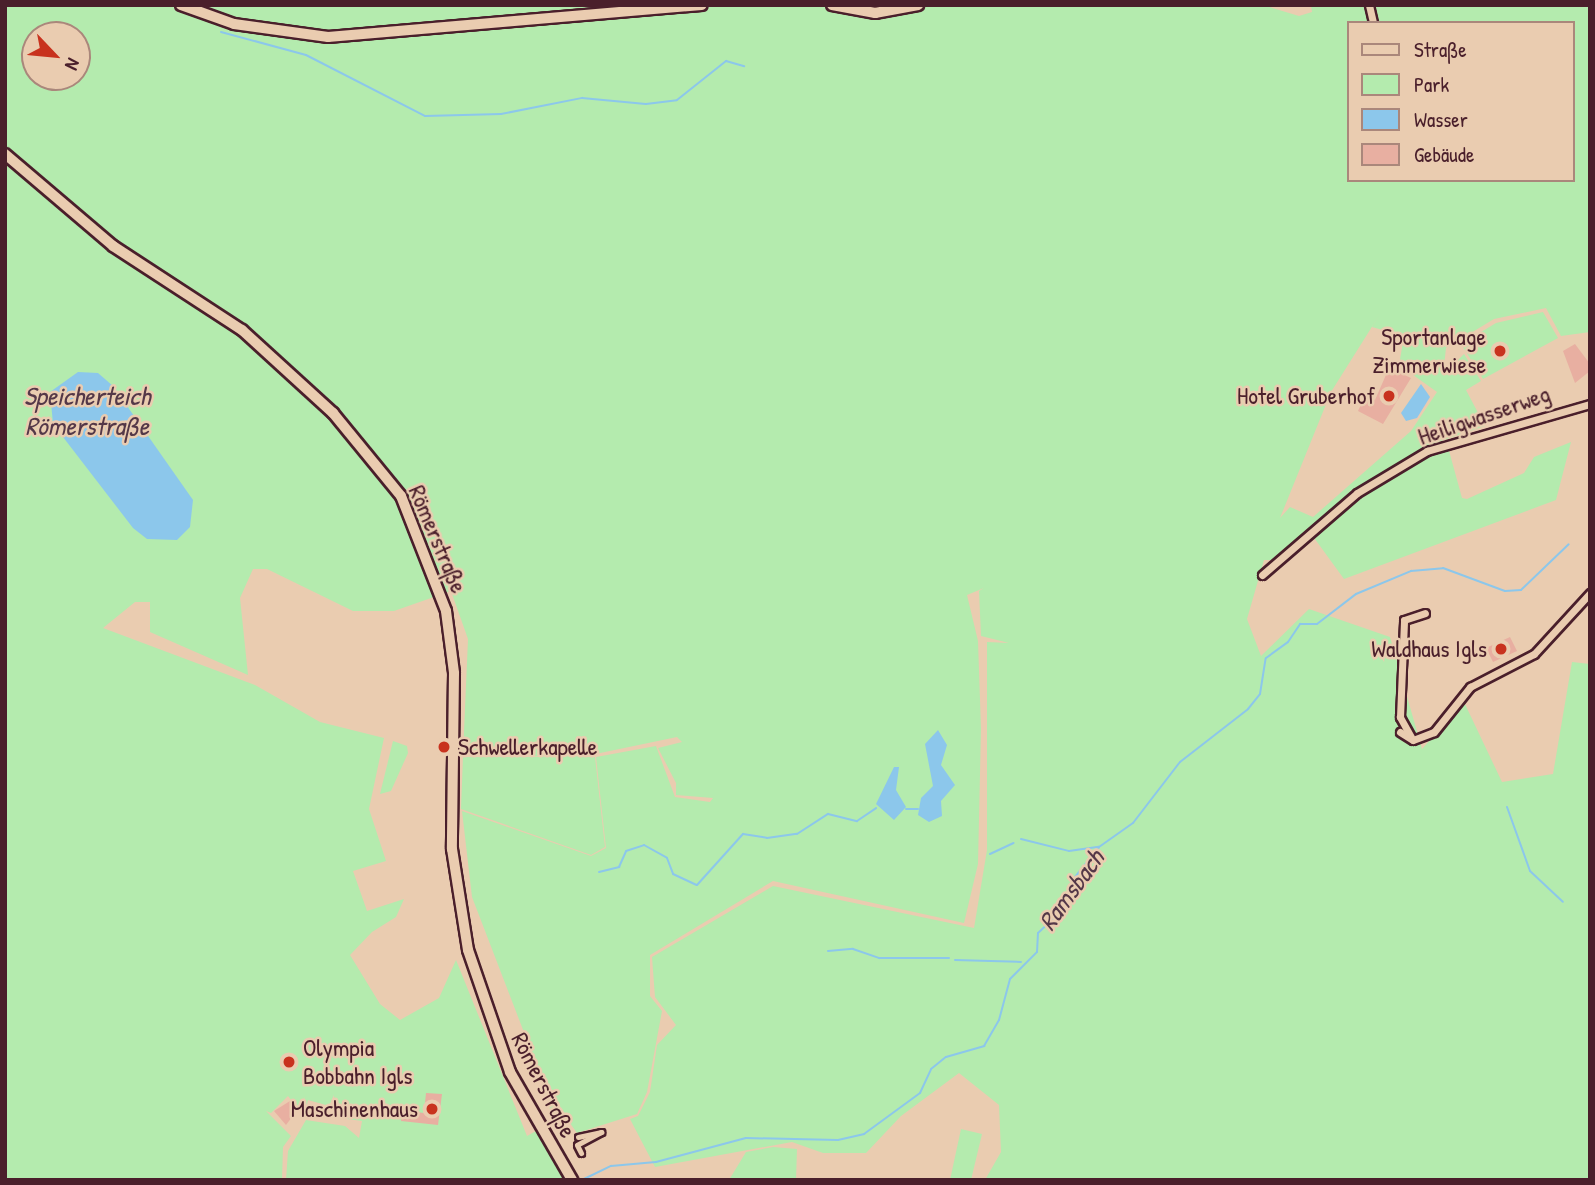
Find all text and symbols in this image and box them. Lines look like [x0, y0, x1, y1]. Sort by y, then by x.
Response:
north arrow [21, 21, 91, 91]
legend [1346, 21, 1574, 182]
text: Straße [1414, 35, 1467, 64]
text: N [59, 54, 87, 75]
text: Park [1414, 70, 1449, 99]
text: Wasser [1414, 105, 1468, 134]
text: Gebäude [1414, 140, 1474, 169]
place label: Sportanlage Zimmerwiese [1372, 323, 1486, 379]
marker: Sportanlage Zimmerwiese [1492, 343, 1508, 359]
street label: Heiligwasserweg [1414, 379, 1554, 451]
water label: Speicherteich Römerstraße [24, 380, 150, 442]
place label: Hotel Gruberhof [1237, 382, 1375, 410]
marker: Hotel Gruberhof [1381, 388, 1397, 404]
street label: Römerstraße [402, 481, 474, 597]
place label: Waldhaus Igls [1371, 635, 1487, 663]
marker: Waldhaus Igls [1493, 641, 1509, 657]
place label: Schwellerkapelle [458, 733, 597, 761]
marker: Schwellerkapelle [436, 739, 452, 755]
water label: Ramsbach [1031, 844, 1111, 936]
street label: Römerstraße [505, 1028, 583, 1142]
place label: Olympia Bobbahn Igls [303, 1034, 412, 1090]
marker: Olympia Bobbahn Igls [281, 1054, 297, 1070]
place label: Maschinenhaus [291, 1095, 418, 1123]
marker: Maschinenhaus [424, 1101, 440, 1117]

